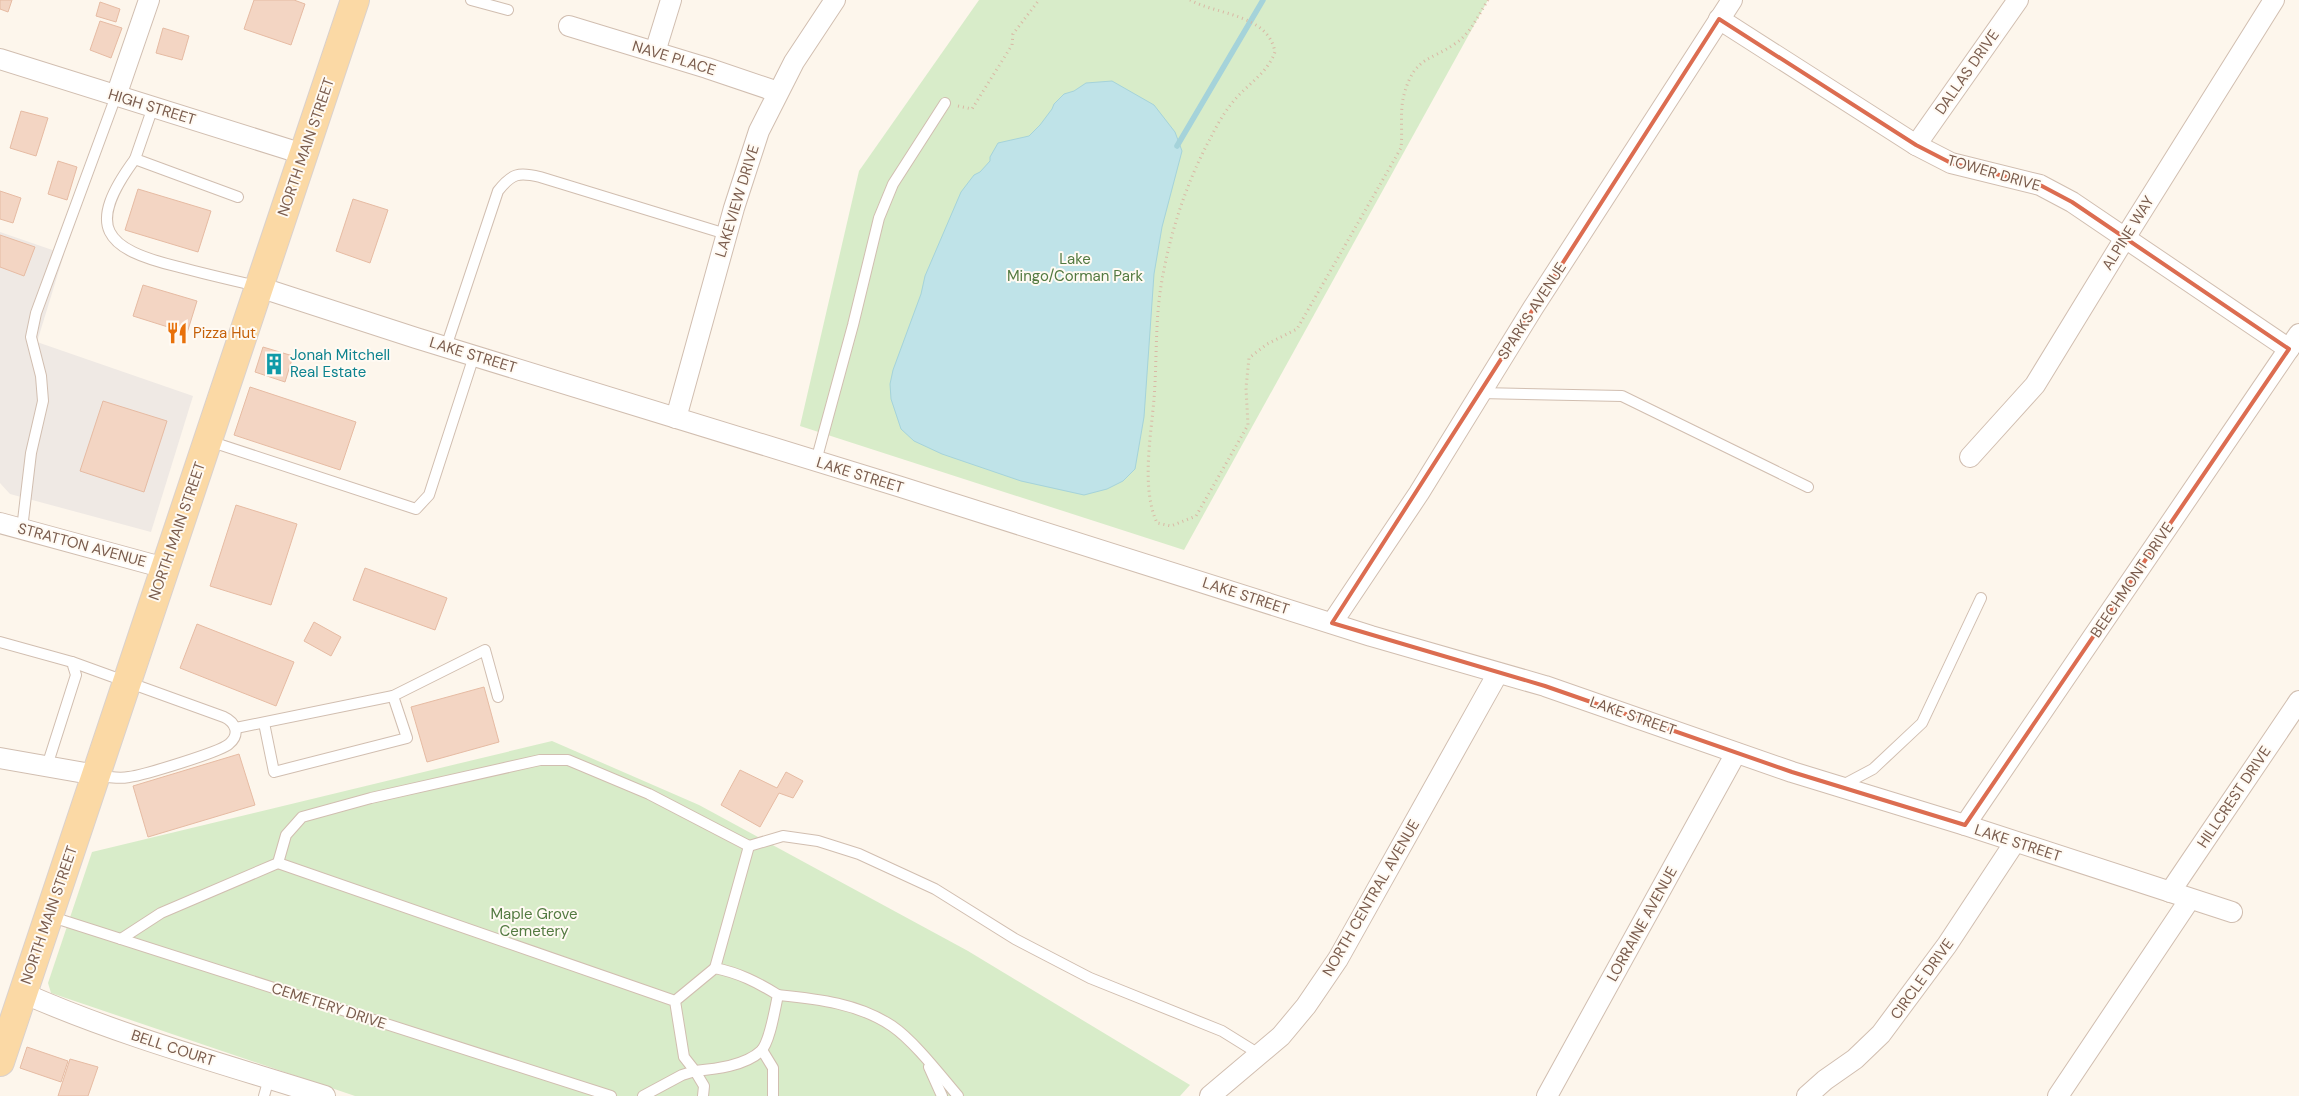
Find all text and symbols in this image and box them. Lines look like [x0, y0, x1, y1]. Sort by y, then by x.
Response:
street label: DALLAS DRIVE [1930, 26, 2004, 118]
street label: NAVE PLACE [630, 36, 718, 80]
street label: NORTH MAIN STREET [273, 75, 339, 219]
street label: HIGH STREET [106, 84, 198, 130]
street label: LAKEVIEW DRIVE [710, 142, 764, 260]
street label: TOWER DRIVE [1945, 150, 2043, 196]
street label: ALPINE WAY [2097, 192, 2159, 274]
park label: Lake Mingo/Corman Park [1007, 249, 1143, 286]
street label: SPARKS AVENUE [1493, 259, 1571, 363]
restaurant icon: Pizza Hut [164, 320, 190, 346]
place label: Pizza Hut [193, 323, 256, 343]
street label: LAKE STREET [427, 332, 519, 378]
place label: Jonah Mitchell Real Estate [290, 345, 390, 382]
building icon: Jonah Mitchell Real Estate [261, 351, 287, 377]
street label: LAKE STREET [814, 452, 906, 498]
street label: NORTH MAIN STREET [144, 459, 210, 603]
street label: STRATTON AVENUE [15, 518, 149, 572]
street label: BEECHMONT DRIVE [2086, 518, 2178, 642]
street label: LAKE STREET [1200, 573, 1292, 619]
street label: LAKE STREET [1587, 692, 1679, 740]
street label: HILLCREST DRIVE [2192, 742, 2276, 852]
street label: NORTH CENTRAL AVENUE [1318, 816, 1424, 980]
street label: LAKE STREET [1972, 820, 2064, 866]
street label: NORTH MAIN STREET [16, 843, 82, 987]
street label: LORRAINE AVENUE [1602, 863, 1682, 985]
park label: Maple Grove Cemetery [490, 904, 578, 941]
street label: CIRCLE DRIVE [1886, 934, 1958, 1024]
street label: CEMETERY DRIVE [269, 978, 389, 1034]
street label: BELL COURT [129, 1025, 217, 1071]

